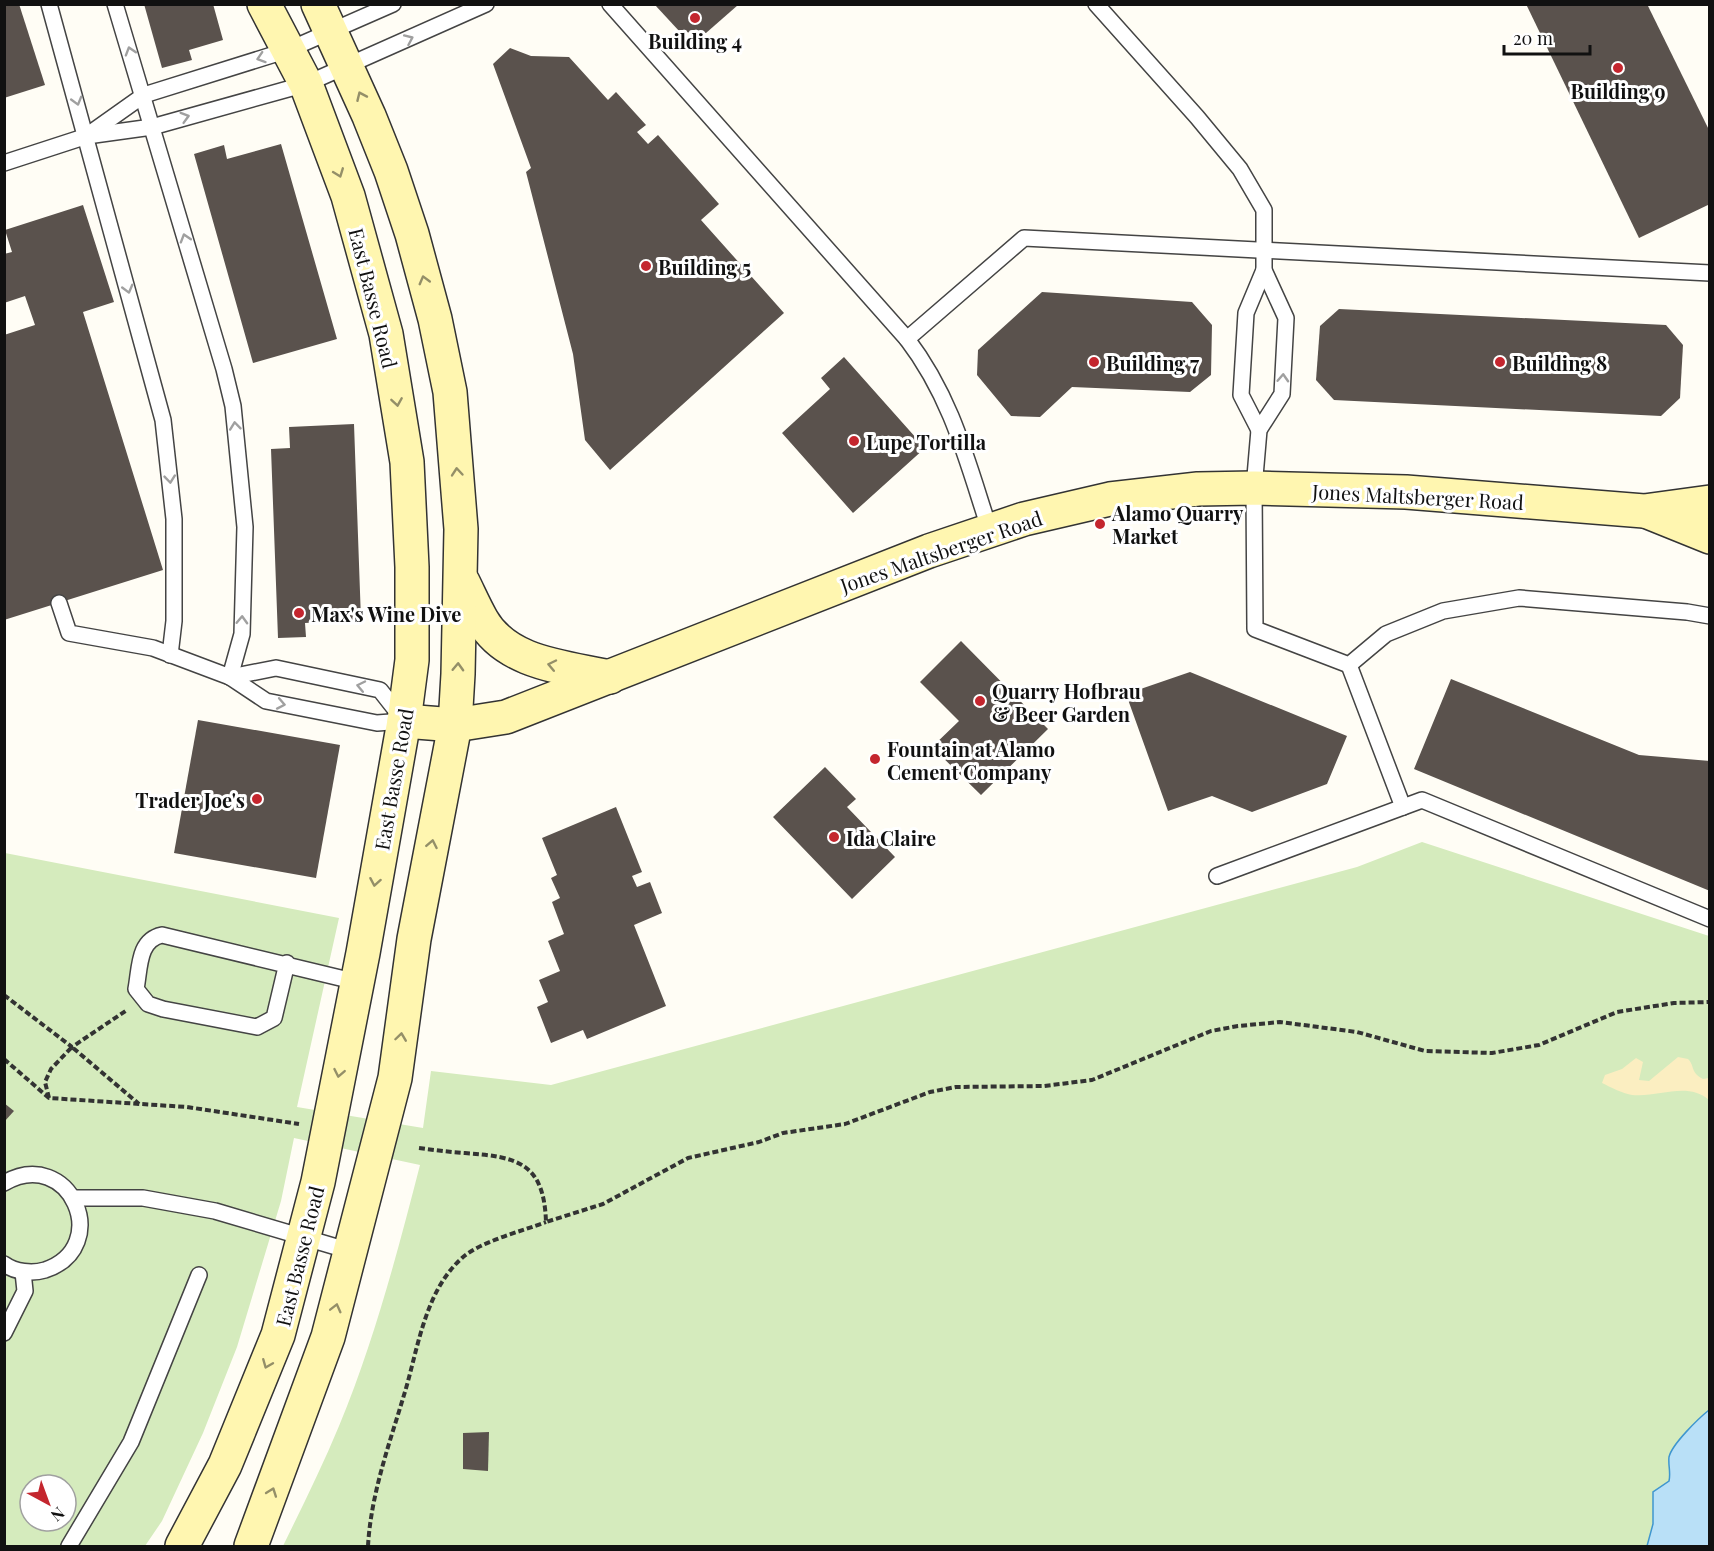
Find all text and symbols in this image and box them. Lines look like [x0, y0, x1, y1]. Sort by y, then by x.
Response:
marker: Building 4 [688, 11, 702, 25]
scale bar [1504, 18, 1590, 56]
text: 20 m [1513, 26, 1553, 50]
place label: Building 4 [648, 27, 742, 54]
one-way arrow [402, 35, 413, 47]
one-way arrow [125, 46, 137, 57]
one-way arrow [256, 51, 267, 64]
marker: Building 9 [1611, 61, 1625, 75]
place label: Building 9 [1570, 77, 1666, 104]
one-way arrow [356, 92, 368, 103]
one-way arrow [70, 95, 82, 106]
one-way arrow [180, 112, 190, 125]
one-way arrow [332, 167, 345, 177]
street label: East Basse Road [344, 225, 405, 371]
one-way arrow [180, 233, 192, 244]
place label: Building 5 [658, 253, 751, 280]
marker: Building 5 [639, 259, 653, 273]
one-way arrow [419, 276, 432, 286]
one-way arrow [121, 283, 133, 294]
place label: Building 7 [1106, 349, 1200, 376]
place label: Building 8 [1512, 349, 1607, 376]
marker: Building 7 [1087, 355, 1101, 369]
marker: Building 8 [1493, 355, 1507, 369]
one-way arrow [1276, 374, 1289, 383]
one-way arrow [390, 397, 403, 407]
one-way arrow [229, 421, 242, 430]
place label: Lupe Tortilla [866, 428, 987, 455]
marker: Lupe Tortilla [847, 434, 861, 448]
one-way arrow [451, 468, 464, 477]
one-way arrow [163, 475, 175, 484]
street label: Jones Maltsberger Road [1311, 477, 1525, 515]
place label: Alamo Quarry Market [1111, 499, 1244, 549]
street label: Jones Maltsberger Road [836, 504, 1046, 599]
marker: Alamo Quarry Market [1093, 517, 1107, 531]
place label: Max's Wine Dive [311, 600, 461, 627]
marker: Max's Wine Dive [292, 606, 306, 620]
one-way arrow [236, 616, 248, 625]
one-way arrow [548, 659, 558, 672]
one-way arrow [452, 662, 464, 671]
place label: Quarry Hofbrau & Beer Garden [992, 677, 1141, 727]
one-way arrow [356, 680, 366, 693]
marker: Quarry Hofbrau & Beer Garden [973, 694, 987, 708]
one-way arrow [276, 697, 286, 710]
street label: East Basse Road [367, 706, 419, 852]
place label: Fountain at Alamo Cement Company [887, 735, 1055, 785]
marker: Fountain at Alamo Cement Company [868, 752, 882, 766]
place label: Trader Joe's [135, 786, 245, 813]
marker: Trader Joe's [250, 792, 264, 806]
place label: Ida Claire [846, 824, 936, 851]
marker: Ida Claire [827, 830, 841, 844]
one-way arrow [425, 840, 438, 850]
one-way arrow [369, 876, 382, 886]
one-way arrow [394, 1032, 406, 1041]
one-way arrow [333, 1068, 346, 1078]
street label: East Basse Road [269, 1183, 330, 1329]
one-way arrow [328, 1303, 341, 1313]
one-way arrow [262, 1358, 274, 1369]
north arrow [18, 1473, 78, 1533]
one-way arrow [265, 1487, 278, 1498]
text: N [47, 1503, 69, 1527]

